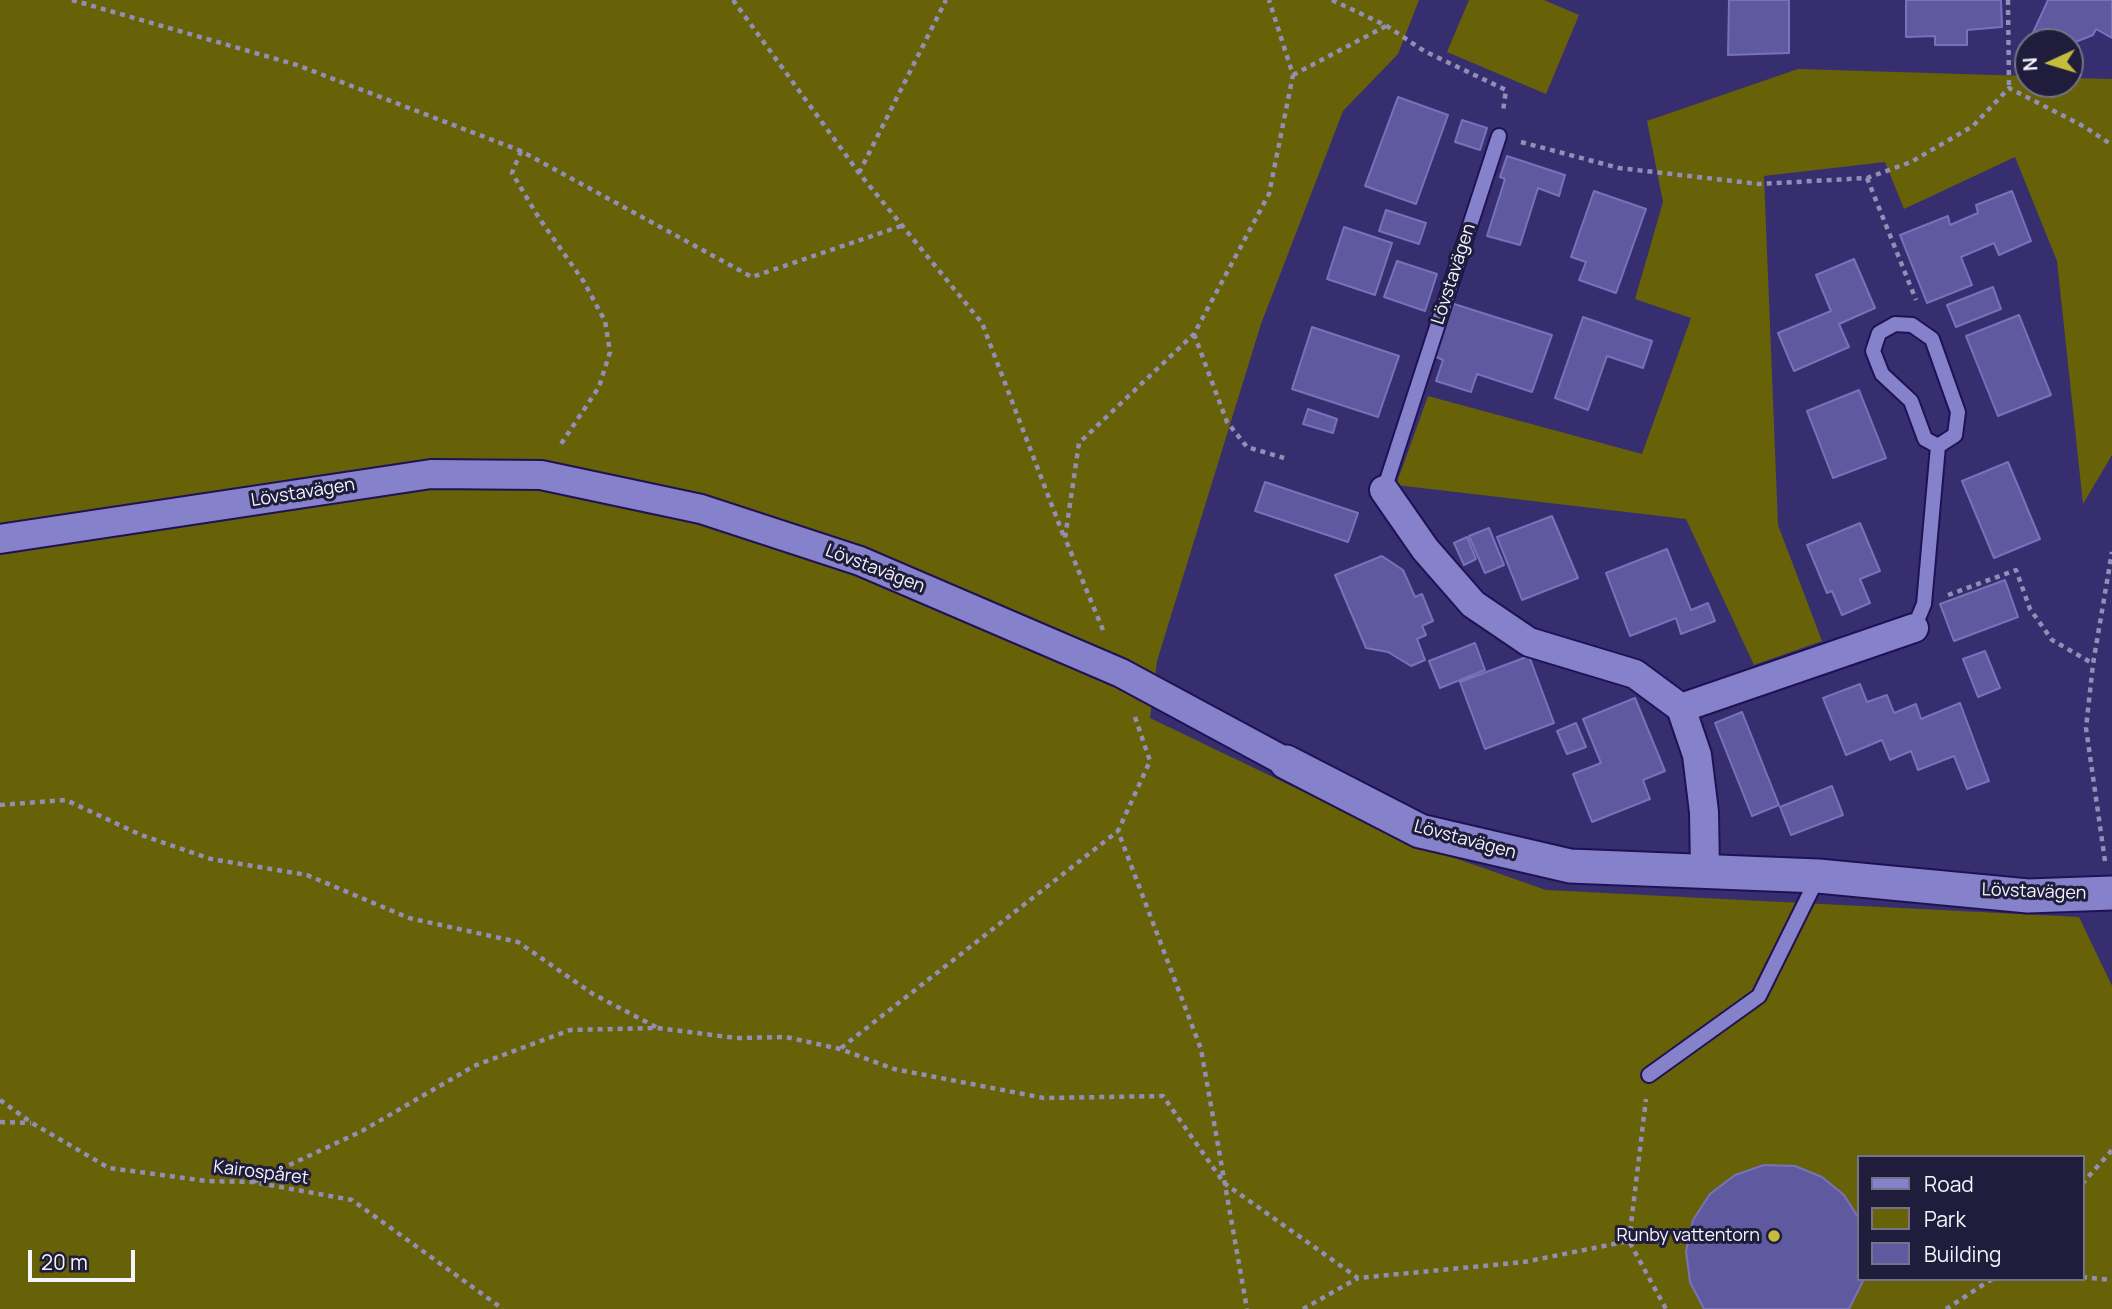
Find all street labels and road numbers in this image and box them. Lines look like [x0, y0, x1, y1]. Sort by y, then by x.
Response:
street label: Lövstavägen [1428, 221, 1480, 327]
street label: Lövstavägen [250, 474, 356, 512]
street label: Lövstavägen [822, 540, 928, 598]
street label: Lövstavägen [1412, 816, 1518, 864]
street label: Lövstavägen [1981, 879, 2087, 905]
street label: Kairospåret [212, 1156, 310, 1190]

